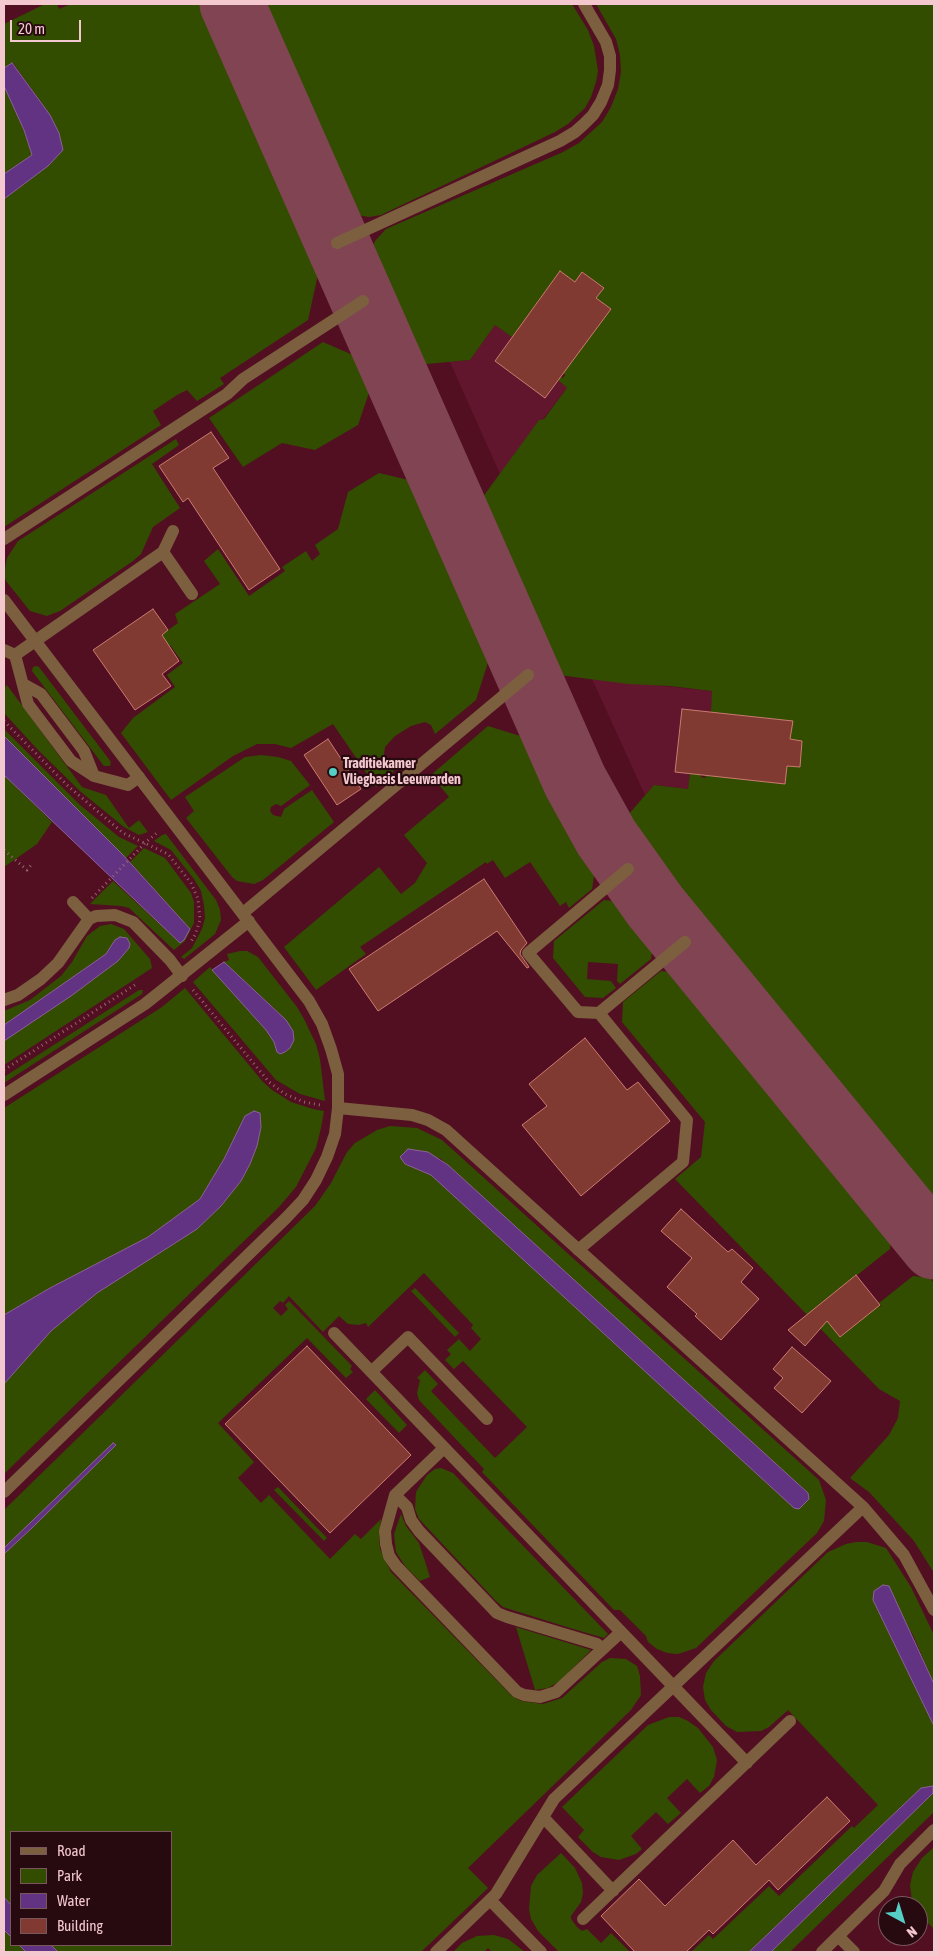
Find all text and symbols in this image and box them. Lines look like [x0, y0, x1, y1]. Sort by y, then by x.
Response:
scale bar [12, 10, 84, 42]
text: 20 m [18, 20, 45, 37]
place label: Traditiekamer Vliegbasis Leeuwarden [343, 756, 461, 789]
marker: Traditiekamer Vliegbasis Leeuwarden [327, 766, 339, 778]
legend [10, 1831, 172, 1946]
text: Road [57, 1842, 86, 1859]
text: Park [57, 1867, 82, 1884]
text: Water [57, 1892, 90, 1909]
north arrow [878, 1896, 928, 1946]
text: Building [57, 1917, 103, 1934]
text: N [904, 1923, 920, 1941]

